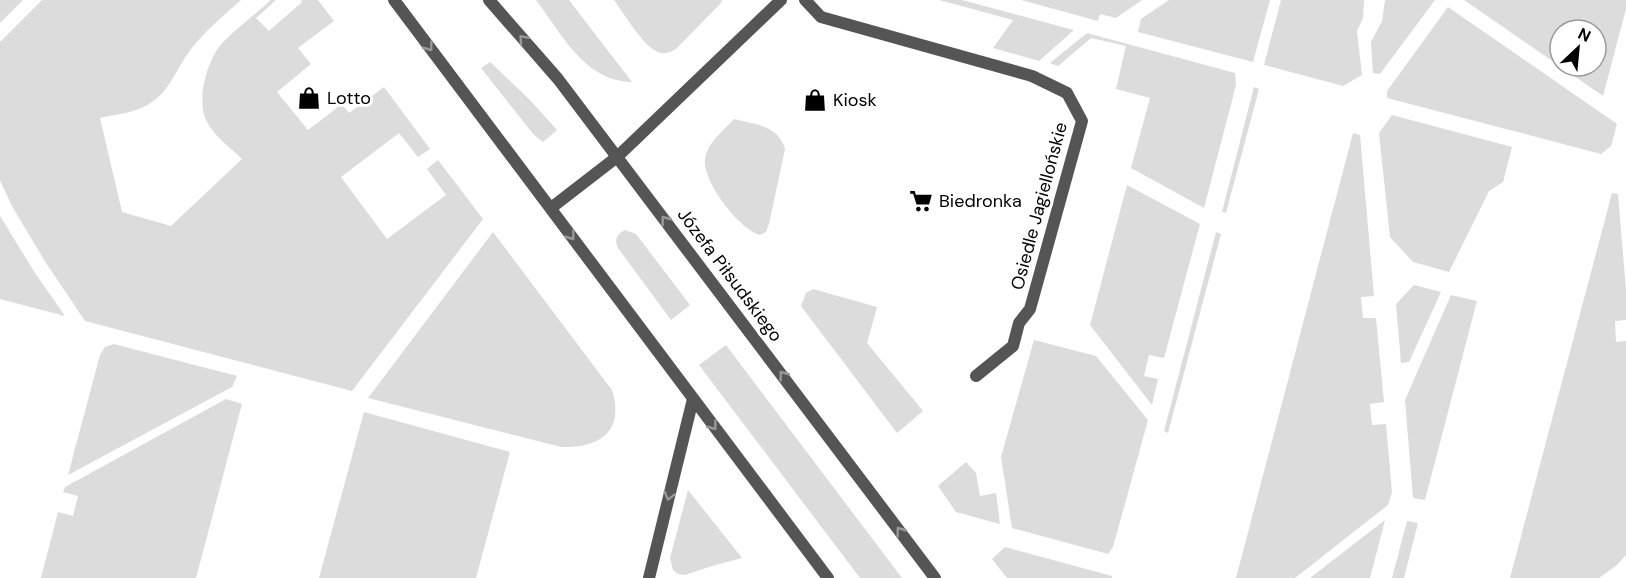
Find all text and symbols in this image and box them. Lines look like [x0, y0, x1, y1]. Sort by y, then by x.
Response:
north arrow [1548, 18, 1608, 78]
text: N [1575, 23, 1594, 47]
one-way arrow [520, 35, 531, 46]
one-way arrow [422, 40, 433, 51]
shop icon: Lotto [296, 85, 322, 111]
place label: Lotto [327, 86, 371, 110]
shop icon: Kiosk [802, 87, 828, 113]
place label: Kiosk [833, 88, 877, 112]
street label: Osiedle Jagiellońskie [1005, 119, 1073, 293]
supermarket icon: Biedronka [908, 188, 934, 214]
place label: Biedronka [939, 189, 1022, 213]
street label: Józefa Piłsudskiego [672, 203, 788, 347]
one-way arrow [661, 216, 672, 227]
one-way arrow [564, 230, 575, 241]
one-way arrow [779, 371, 790, 382]
one-way arrow [706, 419, 717, 430]
one-way arrow [664, 491, 676, 501]
one-way arrow [896, 527, 907, 538]

